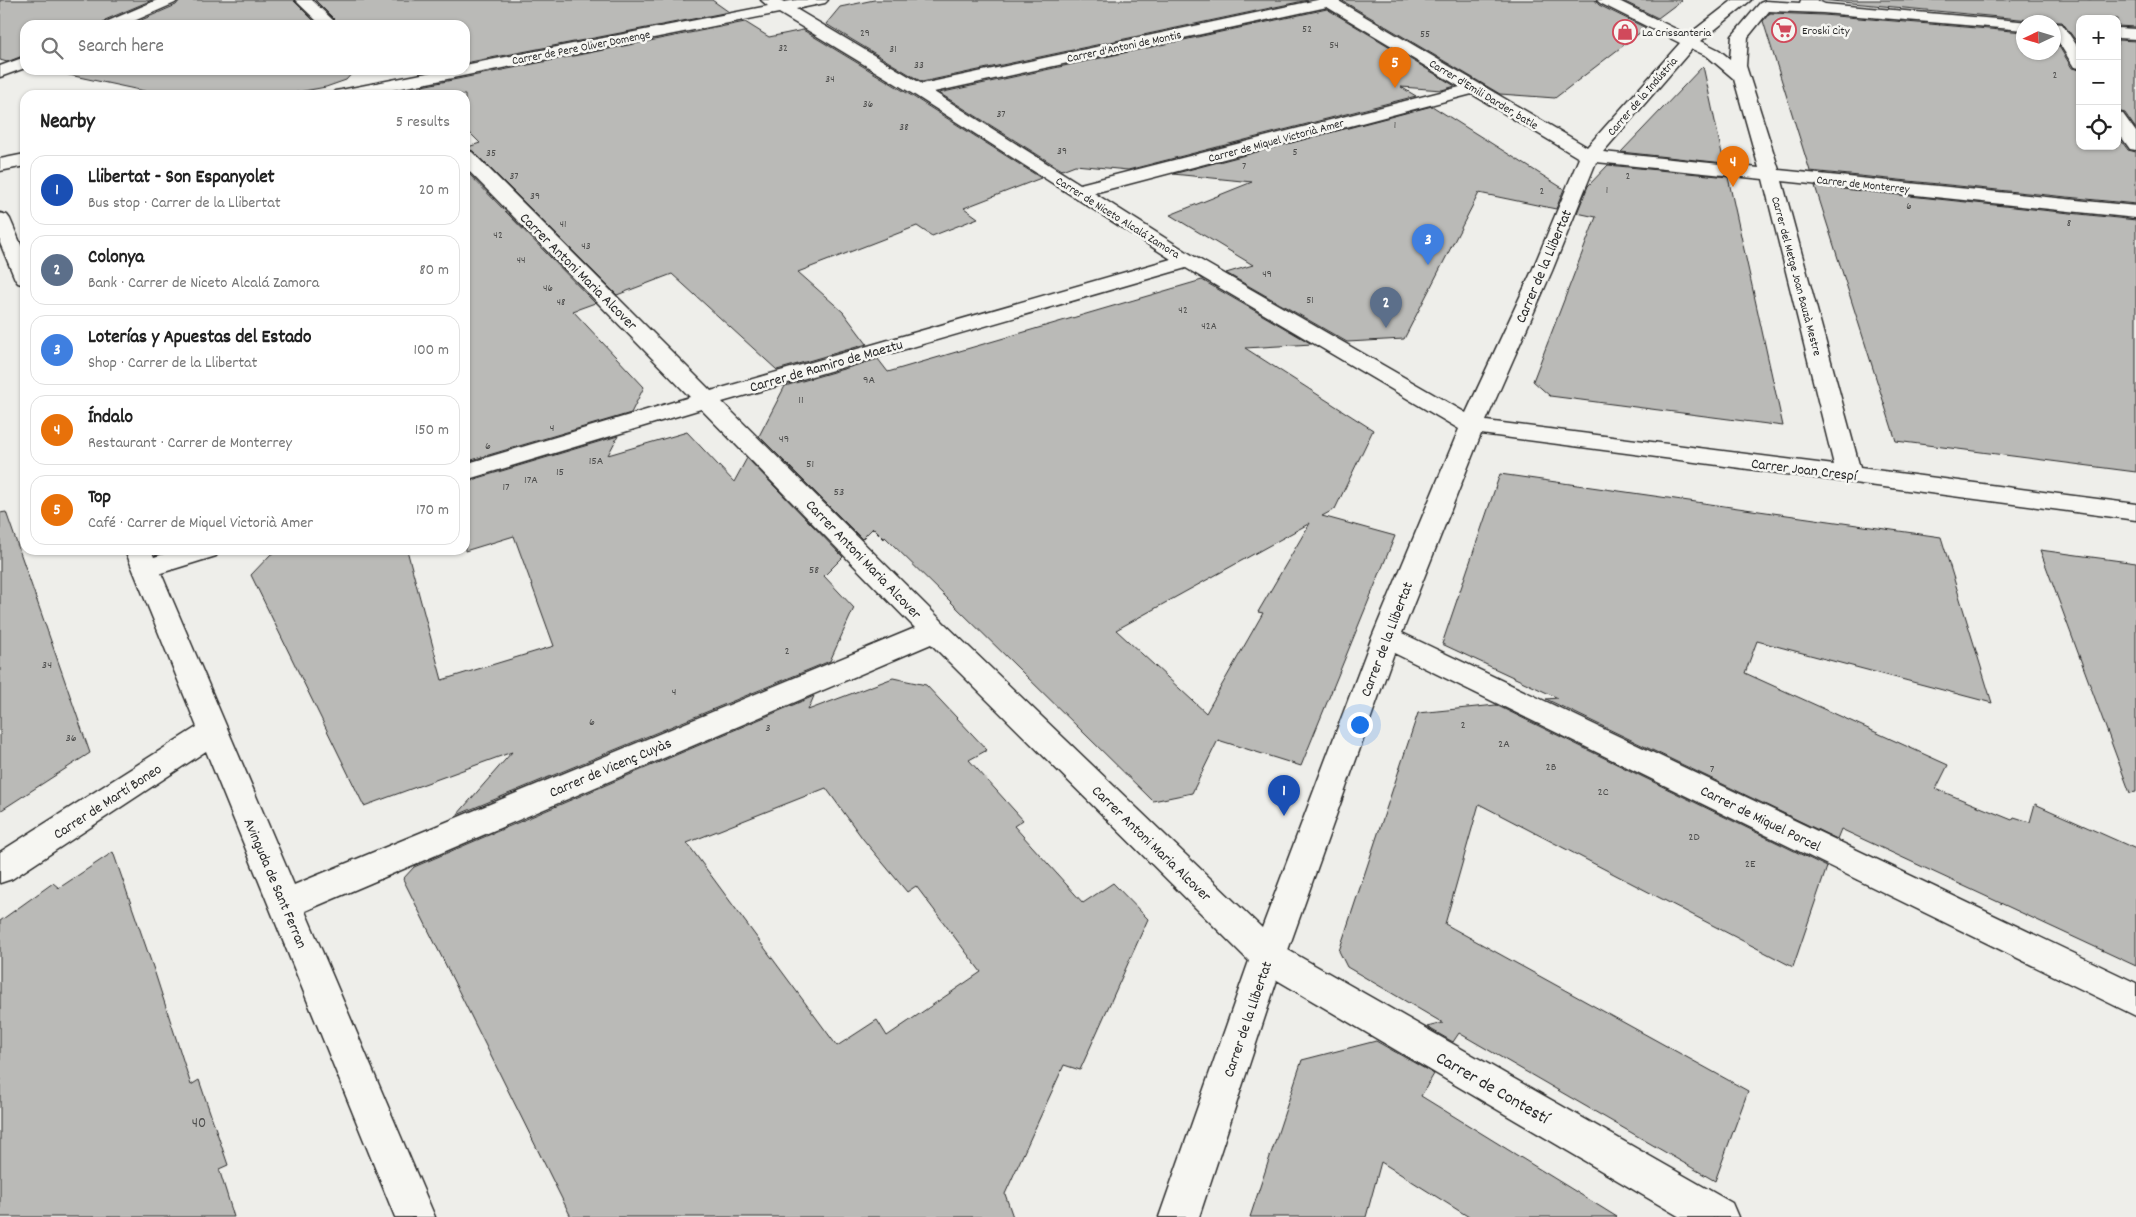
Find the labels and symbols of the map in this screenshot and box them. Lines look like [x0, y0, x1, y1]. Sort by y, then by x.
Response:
north arrow [2016, 15, 2061, 60]
supermarket icon: Eroski City [1771, 17, 1797, 43]
shop icon: La Crissanteria [1612, 19, 1638, 45]
house number: 52 [1302, 22, 1312, 38]
place label: Eroski City [1802, 23, 1851, 40]
place label: La Crissanteria [1642, 25, 1711, 42]
house number: 29 [860, 26, 870, 42]
street label: Carrer de Pere Oliver Domenge [511, 27, 652, 70]
street label: Carrer d'Antoni de Montis [1066, 27, 1183, 68]
house number: 55 [1420, 27, 1430, 43]
house number: 54 [1329, 38, 1339, 54]
house number: 32 [778, 41, 788, 57]
house number: 31 [889, 42, 897, 58]
pin: 5 [1379, 47, 1411, 88]
street label: Carrer de la Indústria [1604, 54, 1682, 140]
street label: Carrer d'Emili Darder, batle [1425, 56, 1541, 135]
house number: 33 [914, 58, 924, 74]
house number: 2 [2053, 68, 2058, 84]
house number: 34 [825, 72, 835, 88]
house number: 36 [863, 97, 873, 113]
house number: 37 [996, 107, 1006, 123]
street label: Carrer de Miquel Victorià Amer [1207, 115, 1347, 168]
house number: 1 [1394, 118, 1396, 134]
house number: 38 [899, 120, 909, 136]
house number: 39 [1057, 144, 1067, 160]
house number: 5 [1292, 145, 1298, 161]
house number: 35 [486, 146, 496, 162]
pin: 4 [1717, 146, 1749, 187]
house number: 7 [1242, 159, 1246, 175]
house number: 37 [509, 169, 519, 185]
house number: 2 [1626, 169, 1631, 185]
street label: Carrer de Monterrey [1816, 172, 1911, 199]
street label: Carrer de Niceto Alcalá Zamora [1052, 173, 1183, 264]
house number: 1 [1606, 183, 1608, 199]
house number: 2 [1540, 184, 1545, 200]
house number: 39 [530, 189, 540, 205]
street label: Carrer del Metge Joan Bauzà Mestre [1766, 195, 1825, 358]
house number: 6 [1906, 199, 1912, 215]
street label: Carrer de la Llibertat [1511, 206, 1579, 327]
street label: Carrer Antoni Maria Alcover [514, 208, 642, 337]
house number: 8 [2067, 216, 2071, 232]
house number: 41 [560, 217, 566, 233]
pin: 3 [1412, 224, 1444, 265]
house number: 42 [493, 228, 503, 244]
house number: 43 [581, 239, 591, 255]
house number: 44 [516, 253, 526, 269]
house number: 49 [1262, 267, 1272, 283]
house number: 46 [543, 281, 553, 297]
pin: 2 [1370, 287, 1402, 328]
house number: 51 [1306, 293, 1314, 309]
house number: 48 [557, 295, 565, 311]
house number: 42 [1178, 303, 1188, 319]
house number: 42A [1201, 319, 1217, 335]
street label: Carrer de Ramiro de Maeztu [747, 335, 906, 399]
house number: 9A [863, 372, 875, 389]
house number: 11 [798, 392, 804, 409]
house number: 4 [550, 420, 555, 437]
house number: 49 [779, 431, 789, 448]
house number: 6 [485, 438, 491, 455]
house number: 15A [589, 453, 604, 470]
street label: Carrer Joan Crespí [1750, 454, 1859, 489]
house number: 51 [806, 456, 814, 473]
house number: 15 [556, 464, 564, 481]
house number: 17A [524, 472, 538, 489]
house number: 17 [502, 479, 510, 496]
house number: 53 [834, 484, 844, 501]
street label: Carrer Antoni Maria Alcover [799, 496, 926, 626]
house number: 58 [809, 562, 819, 579]
street label: Carrer de la Llibertat [1356, 579, 1420, 700]
house number: 2 [784, 643, 790, 660]
house number: 34 [42, 657, 52, 674]
house number: 4 [672, 684, 677, 701]
your location [1347, 712, 1373, 738]
house number: 6 [589, 714, 595, 731]
house number: 2 [1460, 717, 1466, 734]
house number: 3 [765, 720, 771, 737]
house number: 36 [65, 730, 77, 747]
street label: Carrer de Vicenç Cuyàs [546, 733, 675, 805]
house number: 2A [1498, 736, 1510, 753]
street label: Carrer de Martí Boneo [50, 759, 167, 846]
house number: 2B [1546, 759, 1557, 776]
house number: 7 [1710, 761, 1715, 778]
pin: 1 [1268, 775, 1300, 816]
street label: Carrer Antoni Maria Alcover [1086, 781, 1216, 908]
street label: Carrer de Miquel Porcel [1696, 781, 1825, 859]
house number: 2C [1597, 784, 1609, 801]
street label: Avinguda de Sant Ferran [237, 815, 312, 952]
house number: 2D [1688, 829, 1700, 846]
house number: 2E [1745, 856, 1756, 873]
street label: Carrer de la Llibertat [1219, 958, 1279, 1081]
street label: Carrer de Contestí [1430, 1047, 1555, 1133]
house number: 40 [192, 1113, 206, 1135]

